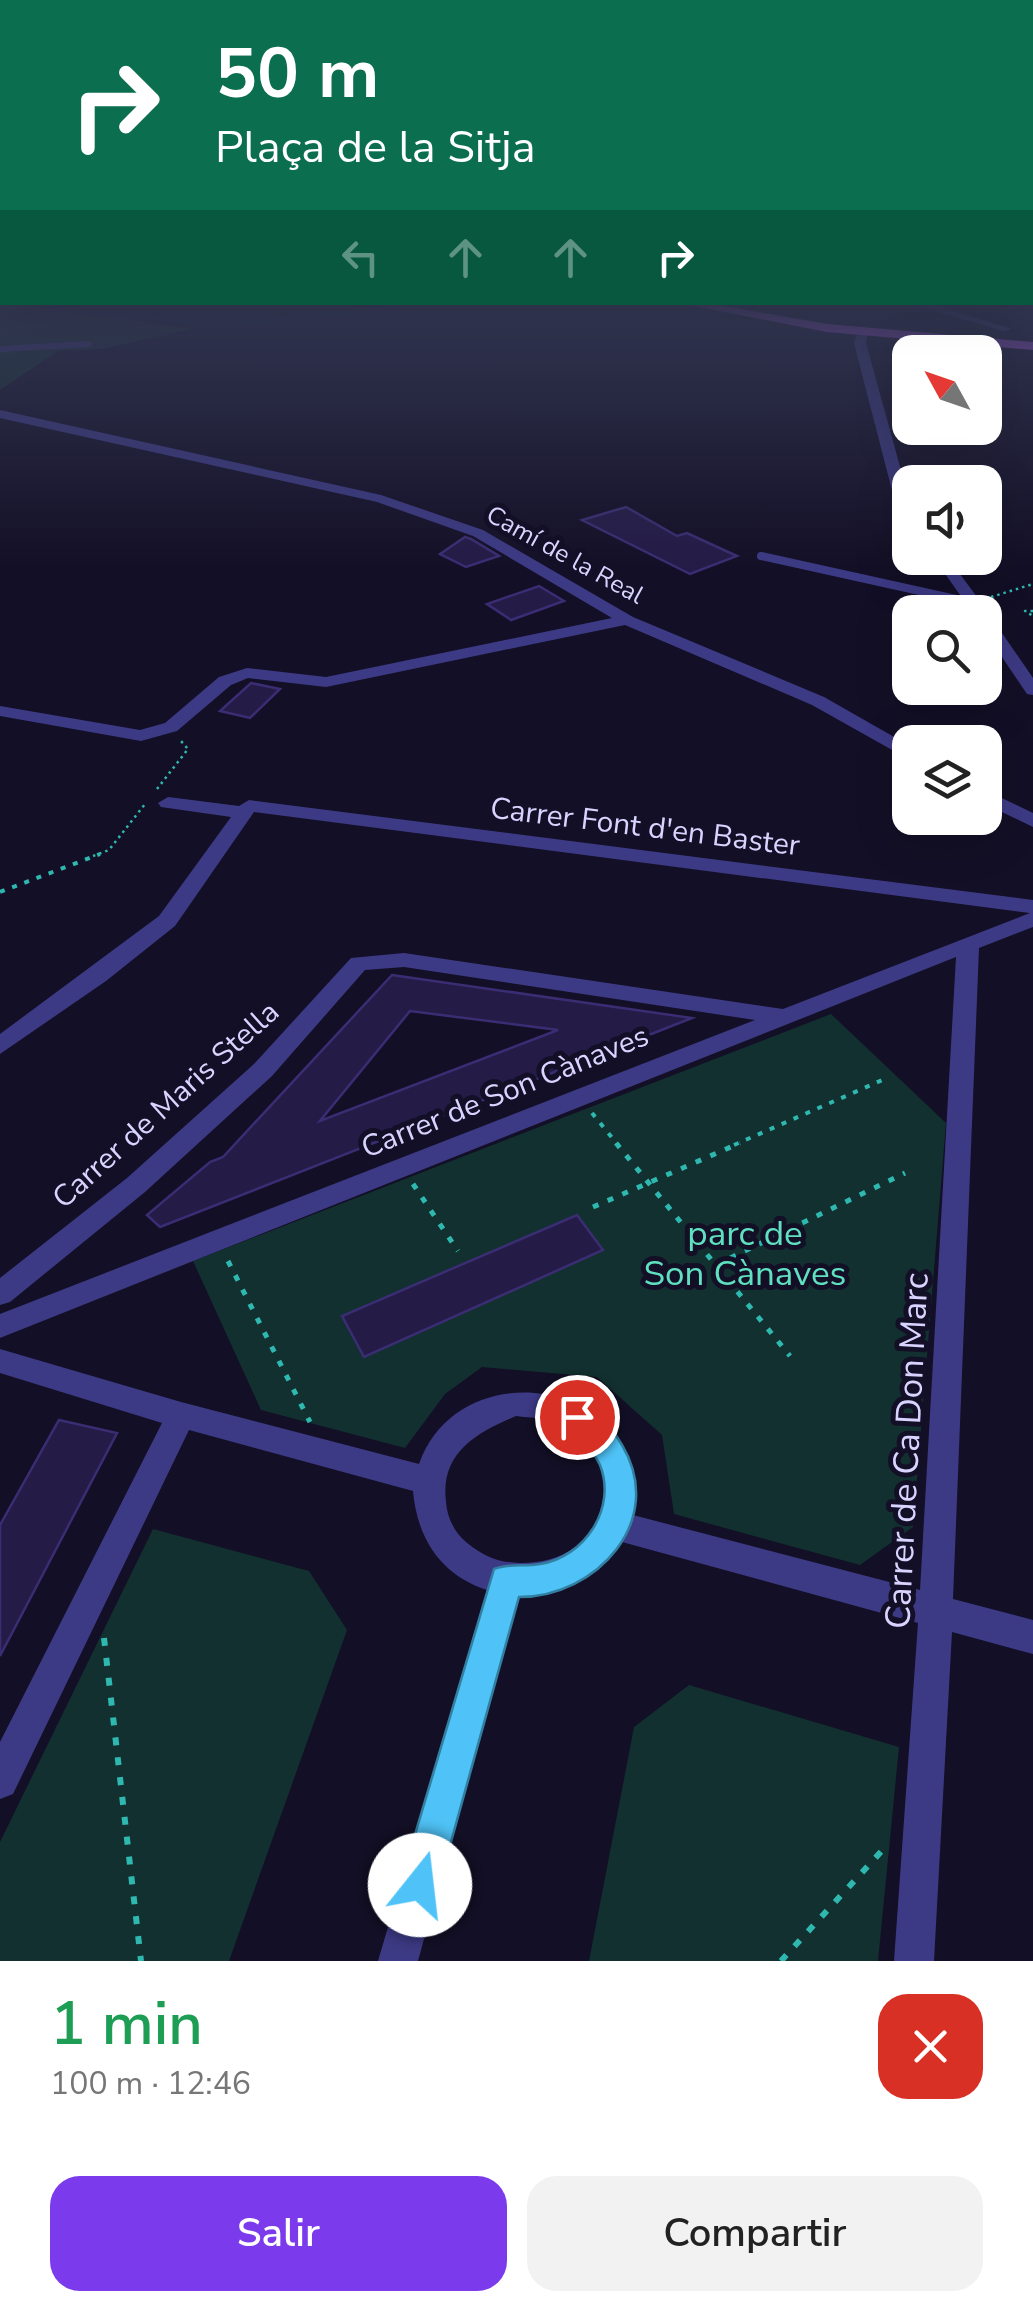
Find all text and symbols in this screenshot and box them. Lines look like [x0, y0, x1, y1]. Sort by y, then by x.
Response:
text: 50 m [215, 26, 379, 122]
icon: right [50, 40, 180, 170]
text: Plaça de la Sitja [215, 117, 536, 178]
icon: left [333, 230, 388, 285]
icon: ahead [438, 230, 493, 285]
icon: ahead [543, 230, 598, 285]
icon: right [648, 230, 703, 285]
north arrow [892, 335, 1002, 445]
map controls [892, 335, 1002, 835]
button: sound [892, 465, 1002, 575]
street label: Camí de la Real [480, 498, 650, 613]
button: search [892, 595, 1002, 705]
button: layers [892, 725, 1002, 835]
street label: Carrer Font d'en Baster [488, 788, 802, 866]
street label: Carrer de Maris Stella [44, 992, 288, 1218]
street label: Carrer de Son Cànaves [355, 1016, 655, 1168]
park label: parc de Son Cànaves [644, 1210, 846, 1297]
street label: Carrer de Ca Don Marc [874, 1272, 940, 1630]
pin [535, 1375, 620, 1460]
icon: arrive [550, 1390, 605, 1445]
position arrow [368, 1833, 472, 1937]
text: 1 min [50, 1983, 203, 2065]
button: close [878, 1994, 983, 2099]
text: 100 m · 12:46 [50, 2062, 251, 2105]
button: Salir [50, 2176, 507, 2291]
button: Compartir [527, 2176, 983, 2291]

